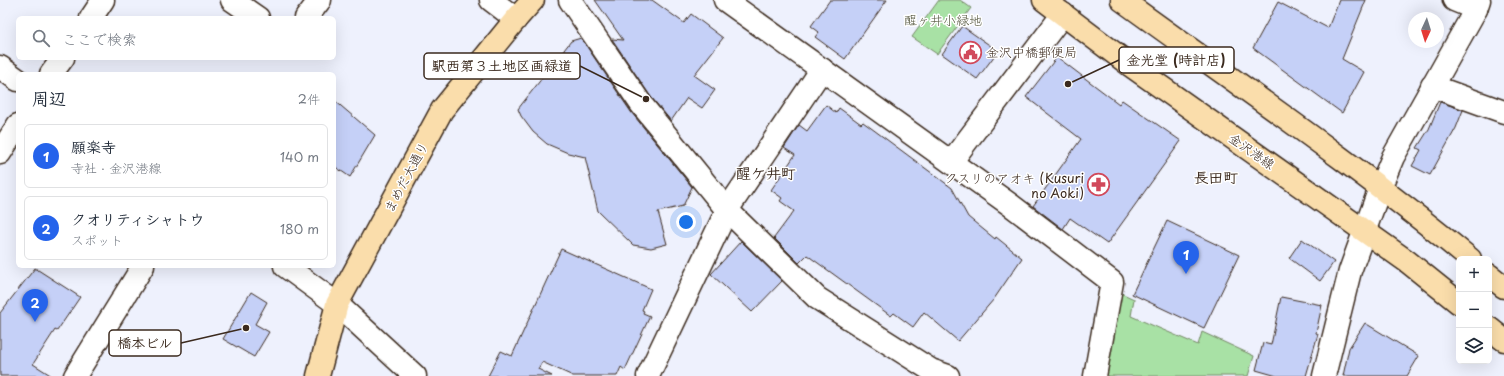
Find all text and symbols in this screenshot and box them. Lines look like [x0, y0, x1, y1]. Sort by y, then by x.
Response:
park label: 醒ヶ井小緑地 [904, 10, 982, 29]
north arrow [1408, 12, 1444, 48]
search box [16, 16, 336, 60]
icon: search [30, 27, 52, 49]
text: ここで検索 [62, 27, 137, 50]
public building icon: 金沢中橋郵便局 [957, 39, 983, 65]
place label: 金沢中橋郵便局 [986, 42, 1077, 61]
callout: 金光堂 (時計店) [1119, 47, 1234, 73]
text: 金光堂 (時計店) [1126, 49, 1226, 70]
callout: 駅西第３土地区画緑道 [424, 53, 580, 79]
text: 駅西第３土地区画緑道 [432, 55, 572, 76]
text: 周辺 [32, 85, 66, 111]
text: 2件 [298, 89, 320, 108]
street label: 金沢港線 [1226, 128, 1280, 174]
text: 願楽寺 [71, 135, 116, 158]
street label: まめだ大通り [379, 138, 432, 216]
text: 1 [43, 147, 49, 166]
text: 140 m [280, 147, 319, 166]
text: 寺社 · 金沢港線 [71, 158, 161, 177]
district label: 醒ケ井町 [736, 161, 796, 184]
district label: 長田町 [1193, 165, 1239, 188]
place label: クスリのアオキ (Kusuri no Aoki) [945, 168, 1084, 202]
pharmacy icon: クスリのアオキ (Kusuri no Aoki) [1086, 172, 1112, 198]
text: クオリティシャトウ [71, 207, 205, 230]
your location [676, 212, 696, 232]
text: 2 [41, 219, 51, 238]
text: 180 m [280, 219, 319, 238]
text: スポット [71, 230, 123, 249]
pin: 1 [1173, 241, 1199, 274]
map controls [1456, 256, 1492, 364]
button: + [1456, 256, 1492, 292]
pin: 2 [22, 289, 48, 322]
button: − [1456, 292, 1492, 328]
button: layers [1456, 328, 1492, 364]
callout: 橋本ビル [109, 330, 181, 356]
text: 橋本ビル [117, 332, 173, 353]

